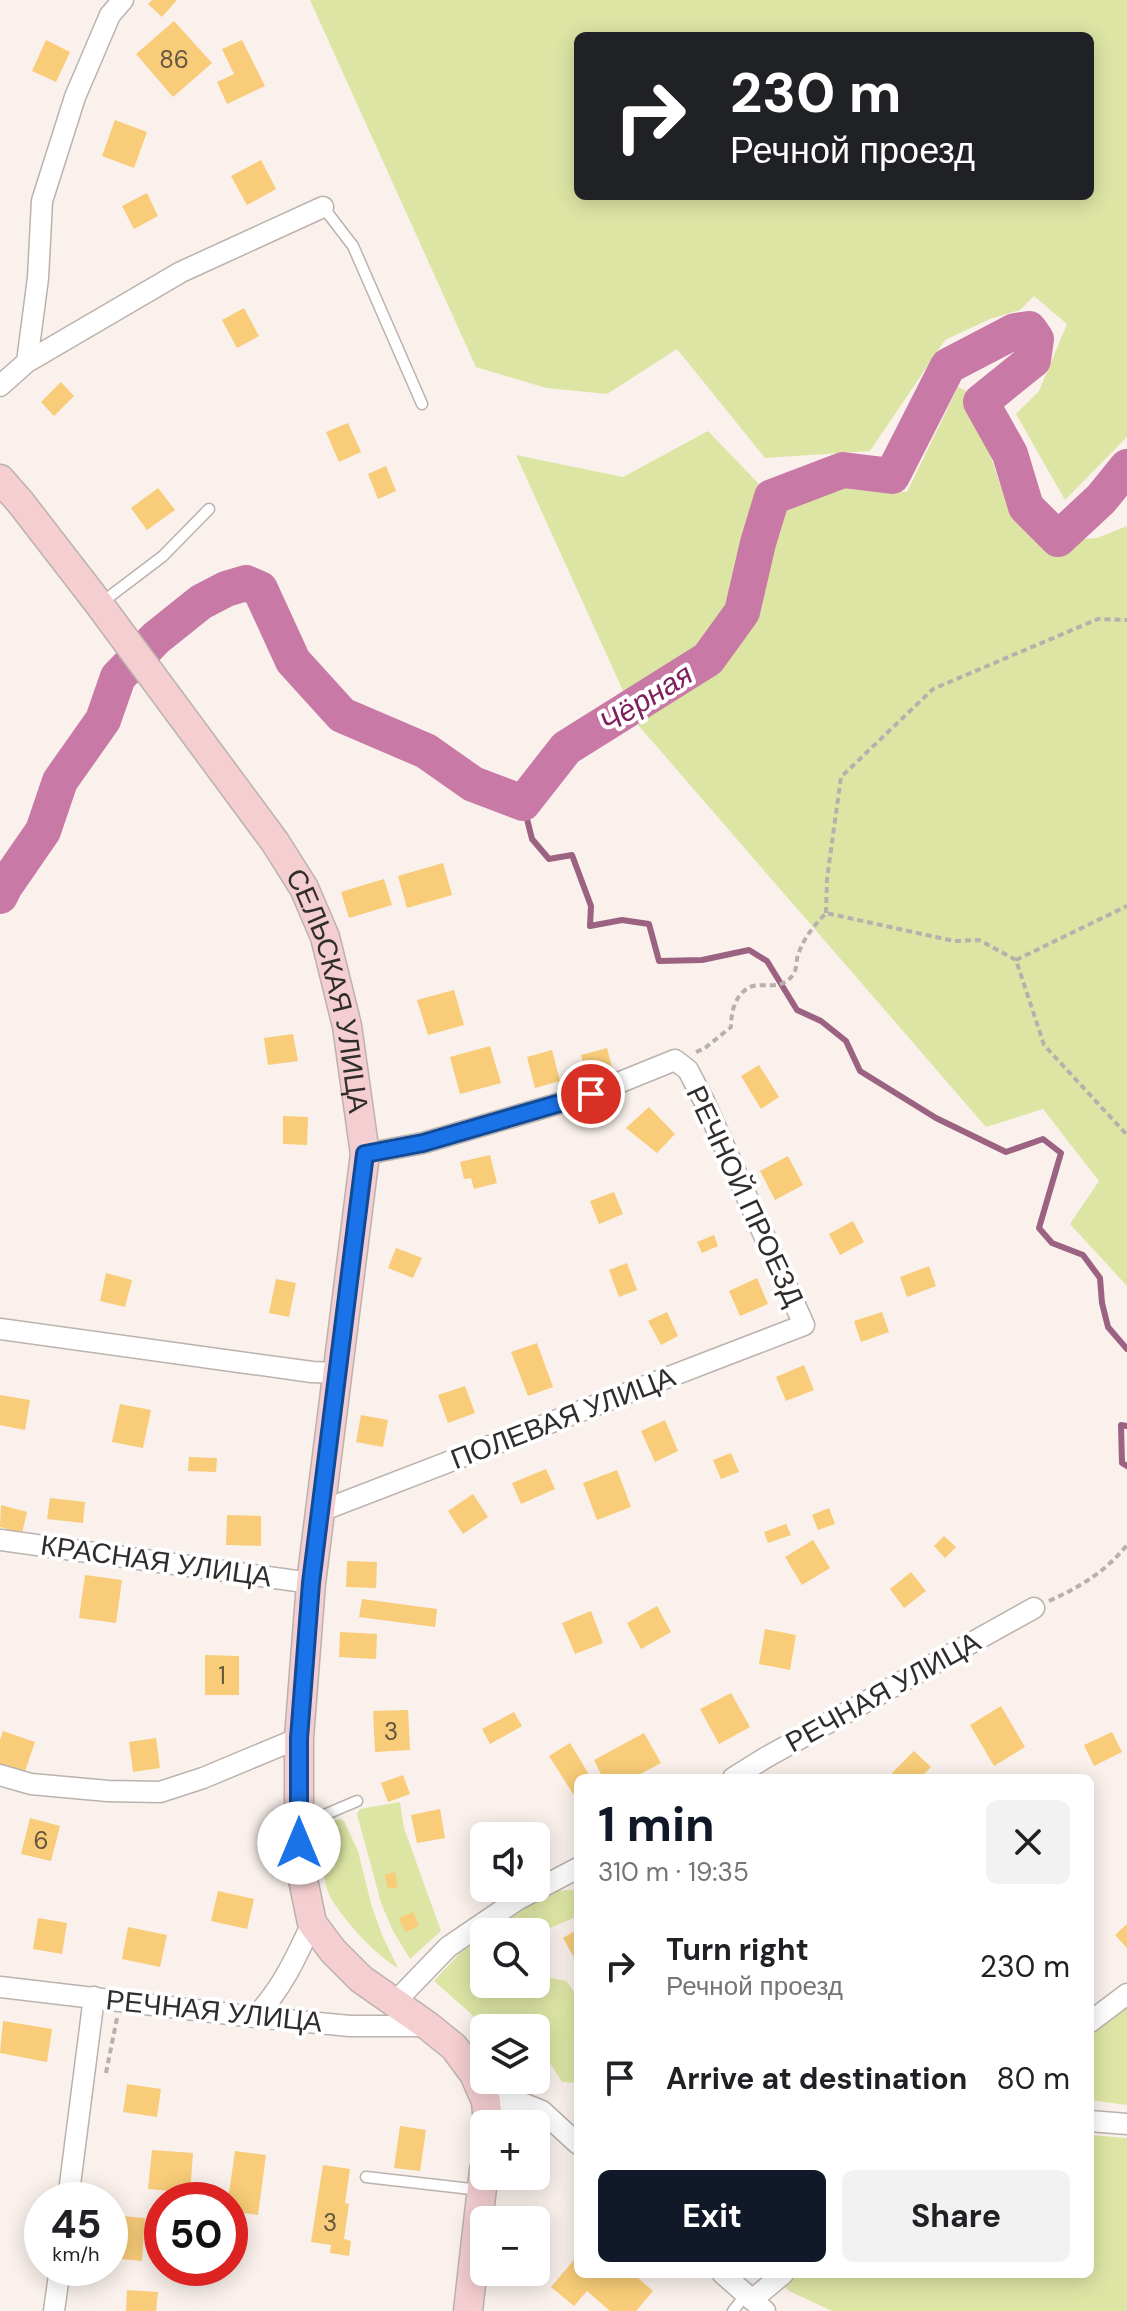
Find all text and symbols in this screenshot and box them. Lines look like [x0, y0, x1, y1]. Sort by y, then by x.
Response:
house number: 86 [159, 44, 189, 75]
text: 230 m [730, 56, 901, 129]
icon: right [598, 64, 702, 168]
text: Речной проезд [730, 127, 975, 174]
water label: Чёрная [592, 654, 700, 742]
street label: СЕЛЬСКАЯ УЛИЦА [278, 861, 378, 1116]
pin [557, 1060, 625, 1128]
icon: arrive [569, 1072, 613, 1116]
street label: РЕЧНОЙ ПРОЕЗД [678, 1080, 812, 1312]
street label: ПОЛЕВАЯ УЛИЦА [446, 1358, 681, 1478]
street label: КРАСНАЯ УЛИЦА [38, 1526, 274, 1596]
street label: РЕЧНАЯ УЛИЦА [779, 1623, 987, 1761]
house number: 1 [218, 1660, 226, 1691]
house number: 3 [384, 1716, 398, 1747]
text: 1 min [598, 1793, 715, 1856]
button: close [986, 1800, 1070, 1884]
position arrow [257, 1801, 341, 1885]
map controls [470, 1822, 550, 2286]
button: sound [470, 1822, 550, 1902]
house number: 6 [33, 1825, 49, 1856]
text: 310 m · 19:35 [598, 1855, 749, 1889]
button: search [470, 1918, 550, 1998]
text: Turn right [666, 1930, 809, 1969]
icon: right [598, 1944, 642, 1988]
text: 230 m [980, 1947, 1070, 1986]
text: Речной проезд [666, 1969, 843, 2003]
street label: РЕЧНАЯ УЛИЦА [104, 1981, 324, 2041]
button: layers [470, 2014, 550, 2094]
icon: arrive [598, 2056, 642, 2100]
text: Arrive at destination [666, 2059, 967, 2098]
text: 80 m [997, 2059, 1070, 2098]
button: + [470, 2110, 550, 2190]
button: Exit [598, 2170, 826, 2262]
button: Share [842, 2170, 1070, 2262]
speed limit sign: 50 [144, 2182, 248, 2286]
text: 45 [51, 2198, 101, 2250]
button: − [470, 2206, 550, 2286]
house number: 3 [323, 2207, 337, 2238]
text: km/h [52, 2241, 100, 2267]

